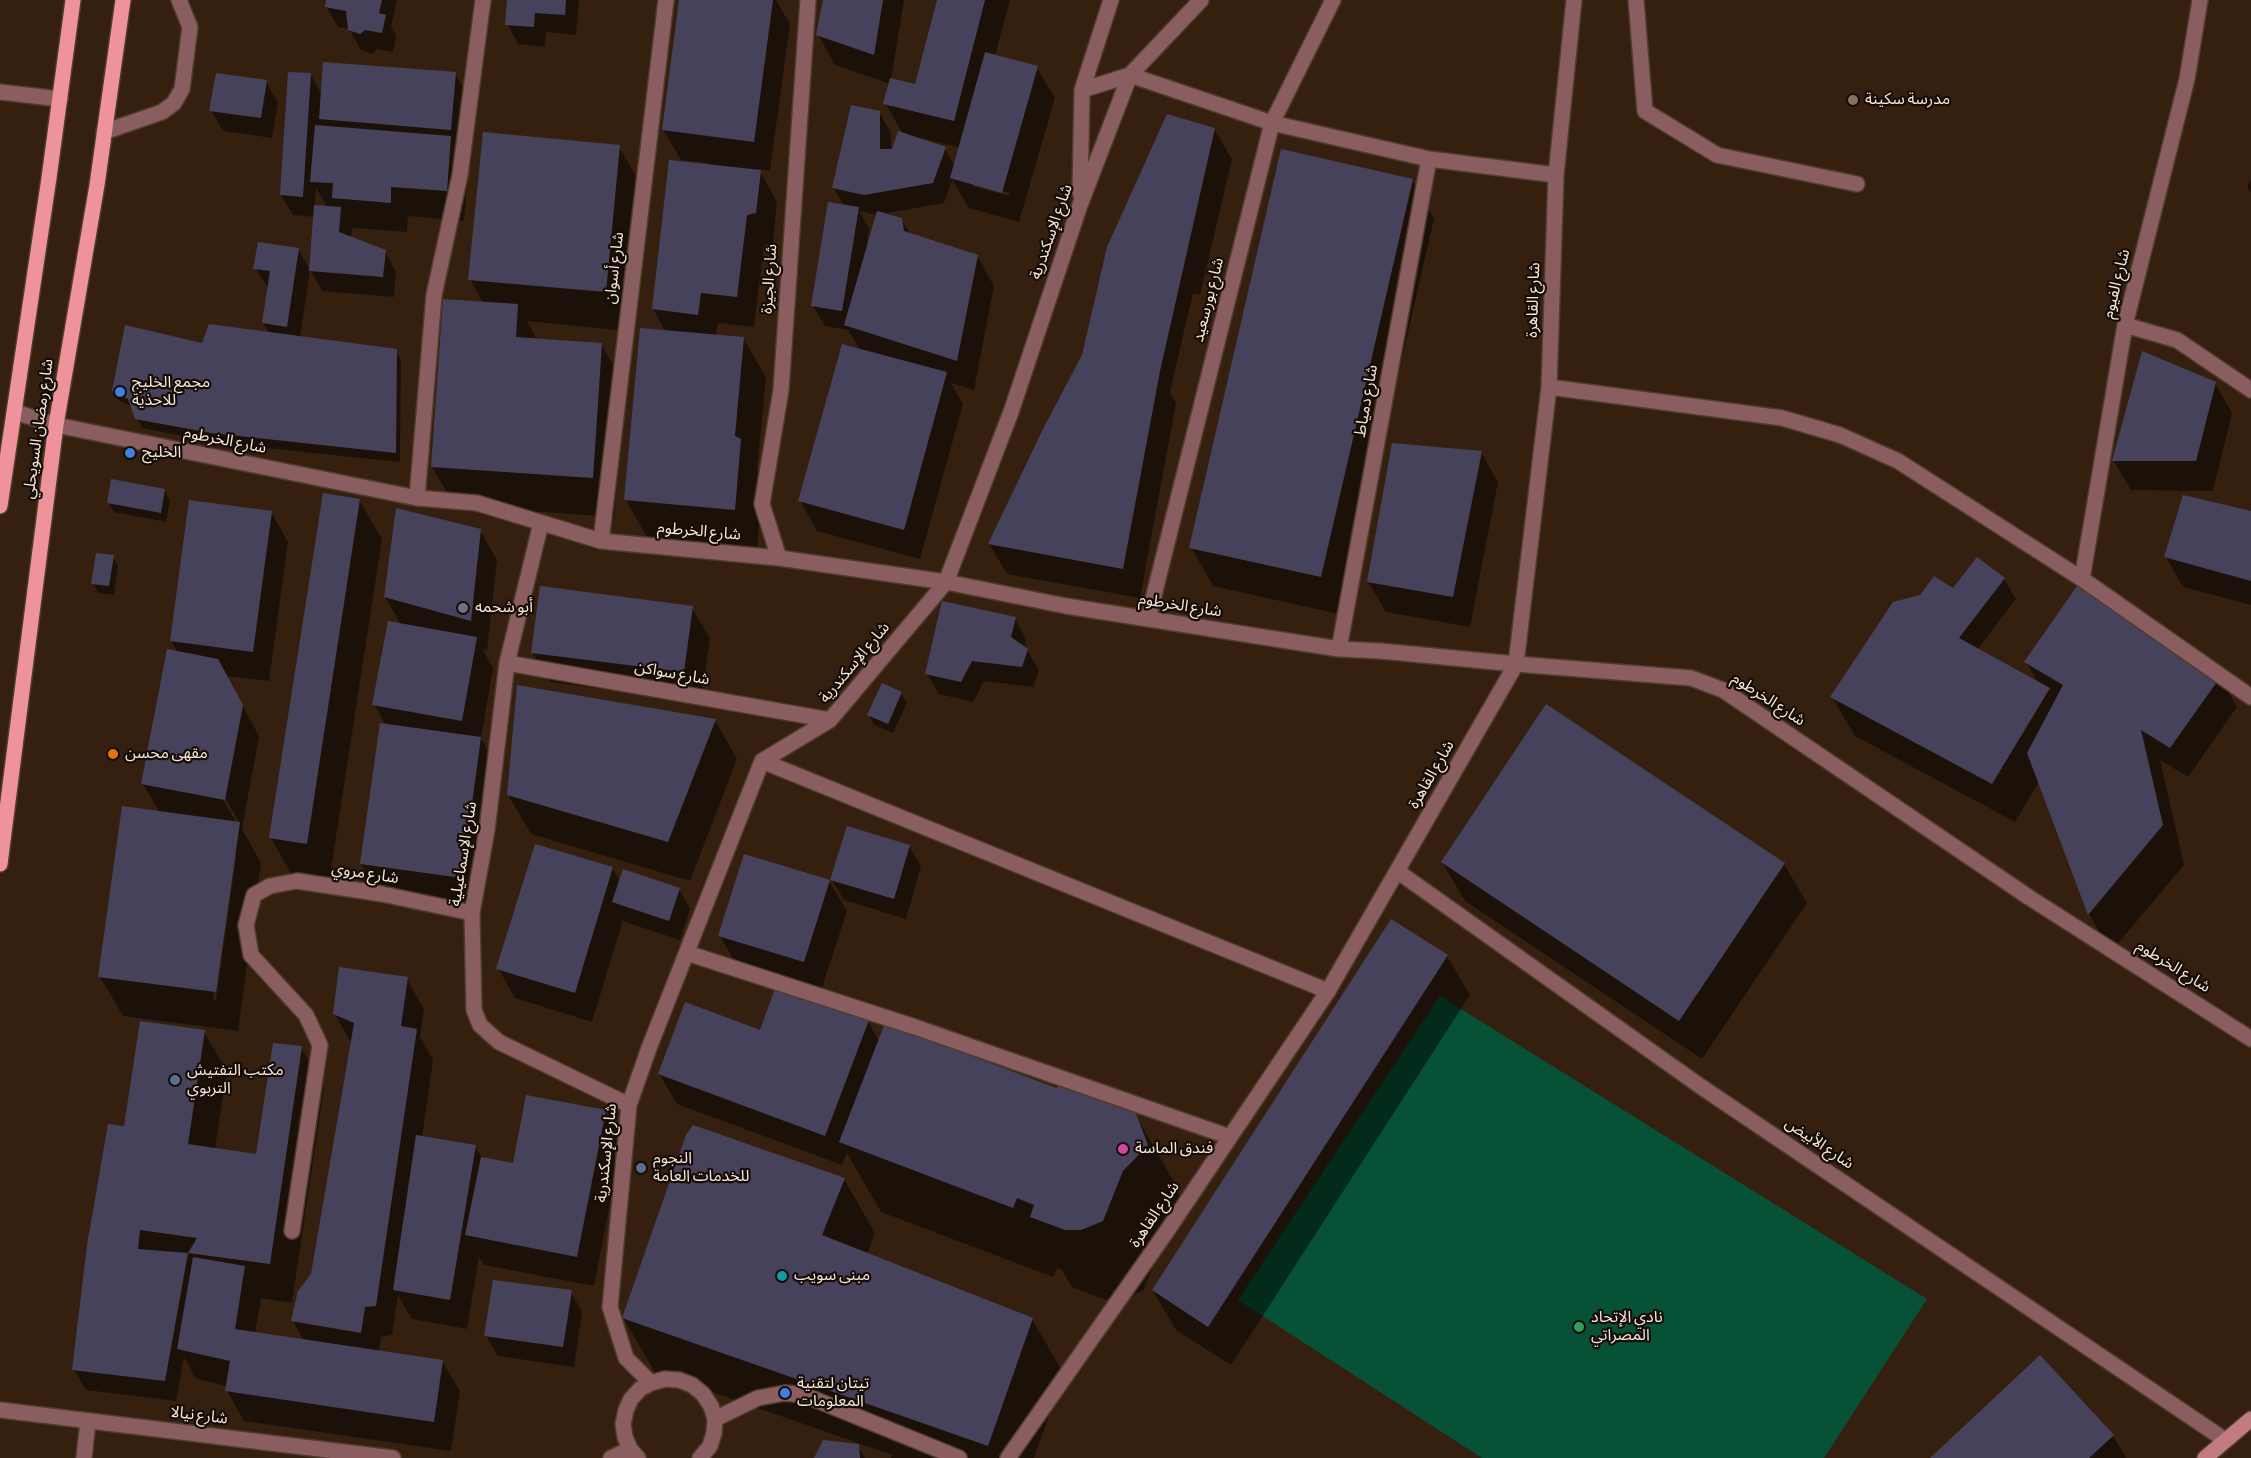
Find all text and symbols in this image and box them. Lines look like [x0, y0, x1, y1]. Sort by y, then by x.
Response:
place label: مدرسة سكينة [1865, 90, 1950, 110]
marker: مدرسة سكينة [1846, 93, 1860, 107]
street label: شارع الإسكندرية [1027, 182, 1077, 282]
street label: شارع أسوان [601, 231, 629, 305]
street label: شارع الجيزة [758, 243, 782, 315]
street label: شارع الفيوم [2099, 247, 2135, 321]
street label: شارع بورسعيد [1189, 256, 1229, 344]
street label: شارع القاهرة [1523, 262, 1545, 338]
street label: شارع رمضان السويحلي [20, 358, 58, 500]
street label: شارع دمياط [1351, 363, 1383, 439]
place label: مجمع الخليج للاحذية [132, 373, 210, 411]
marker: مجمع الخليج للاحذية [113, 385, 127, 399]
street label: شارع الخرطوم [182, 424, 268, 458]
place label: الخليج [142, 443, 181, 463]
marker: الخليج [123, 446, 137, 460]
street label: شارع الخرطوم [656, 519, 742, 545]
street label: شارع الخرطوم [1137, 590, 1223, 622]
place label: أبو شحمه [475, 598, 533, 618]
marker: أبو شحمه [456, 601, 470, 615]
street label: شارع الإسكندرية [816, 619, 894, 707]
street label: شارع سواكن [633, 658, 711, 690]
street label: شارع الخرطوم [1728, 669, 1808, 731]
street label: شارع القاهرة [1405, 737, 1459, 813]
place label: مقهى محسن [125, 744, 208, 764]
marker: مقهى محسن [106, 747, 120, 761]
street label: شارع الإسماعيلية [446, 800, 482, 908]
street label: شارع مروي [330, 859, 400, 889]
street label: شارع الخرطوم [2132, 937, 2214, 997]
place label: مكتب التفتيش التربوي [187, 1061, 284, 1099]
marker: مكتب التفتيش التربوي [168, 1073, 182, 1087]
street label: شارع الإسكندرية [592, 1103, 622, 1203]
street label: شارع الأبيض [1781, 1114, 1857, 1174]
place label: فندق الماسة [1135, 1139, 1213, 1159]
marker: فندق الماسة [1116, 1142, 1130, 1156]
place label: النجوم للخدمات العامة [653, 1149, 749, 1187]
marker: النجوم للخدمات العامة [634, 1161, 648, 1175]
street label: شارع القاهرة [1126, 1178, 1184, 1252]
place label: مبنى سويب [794, 1266, 870, 1286]
marker: مبنى سويب [775, 1269, 789, 1283]
place label: نادي الإتحاد المصراتي [1591, 1308, 1663, 1346]
marker: نادي الإتحاد المصراتي [1572, 1320, 1586, 1334]
place label: تيتان لتقنية المعلومات [797, 1374, 869, 1412]
marker: تيتان لتقنية المعلومات [778, 1386, 792, 1400]
street label: شارع نيالا [169, 1403, 229, 1429]

